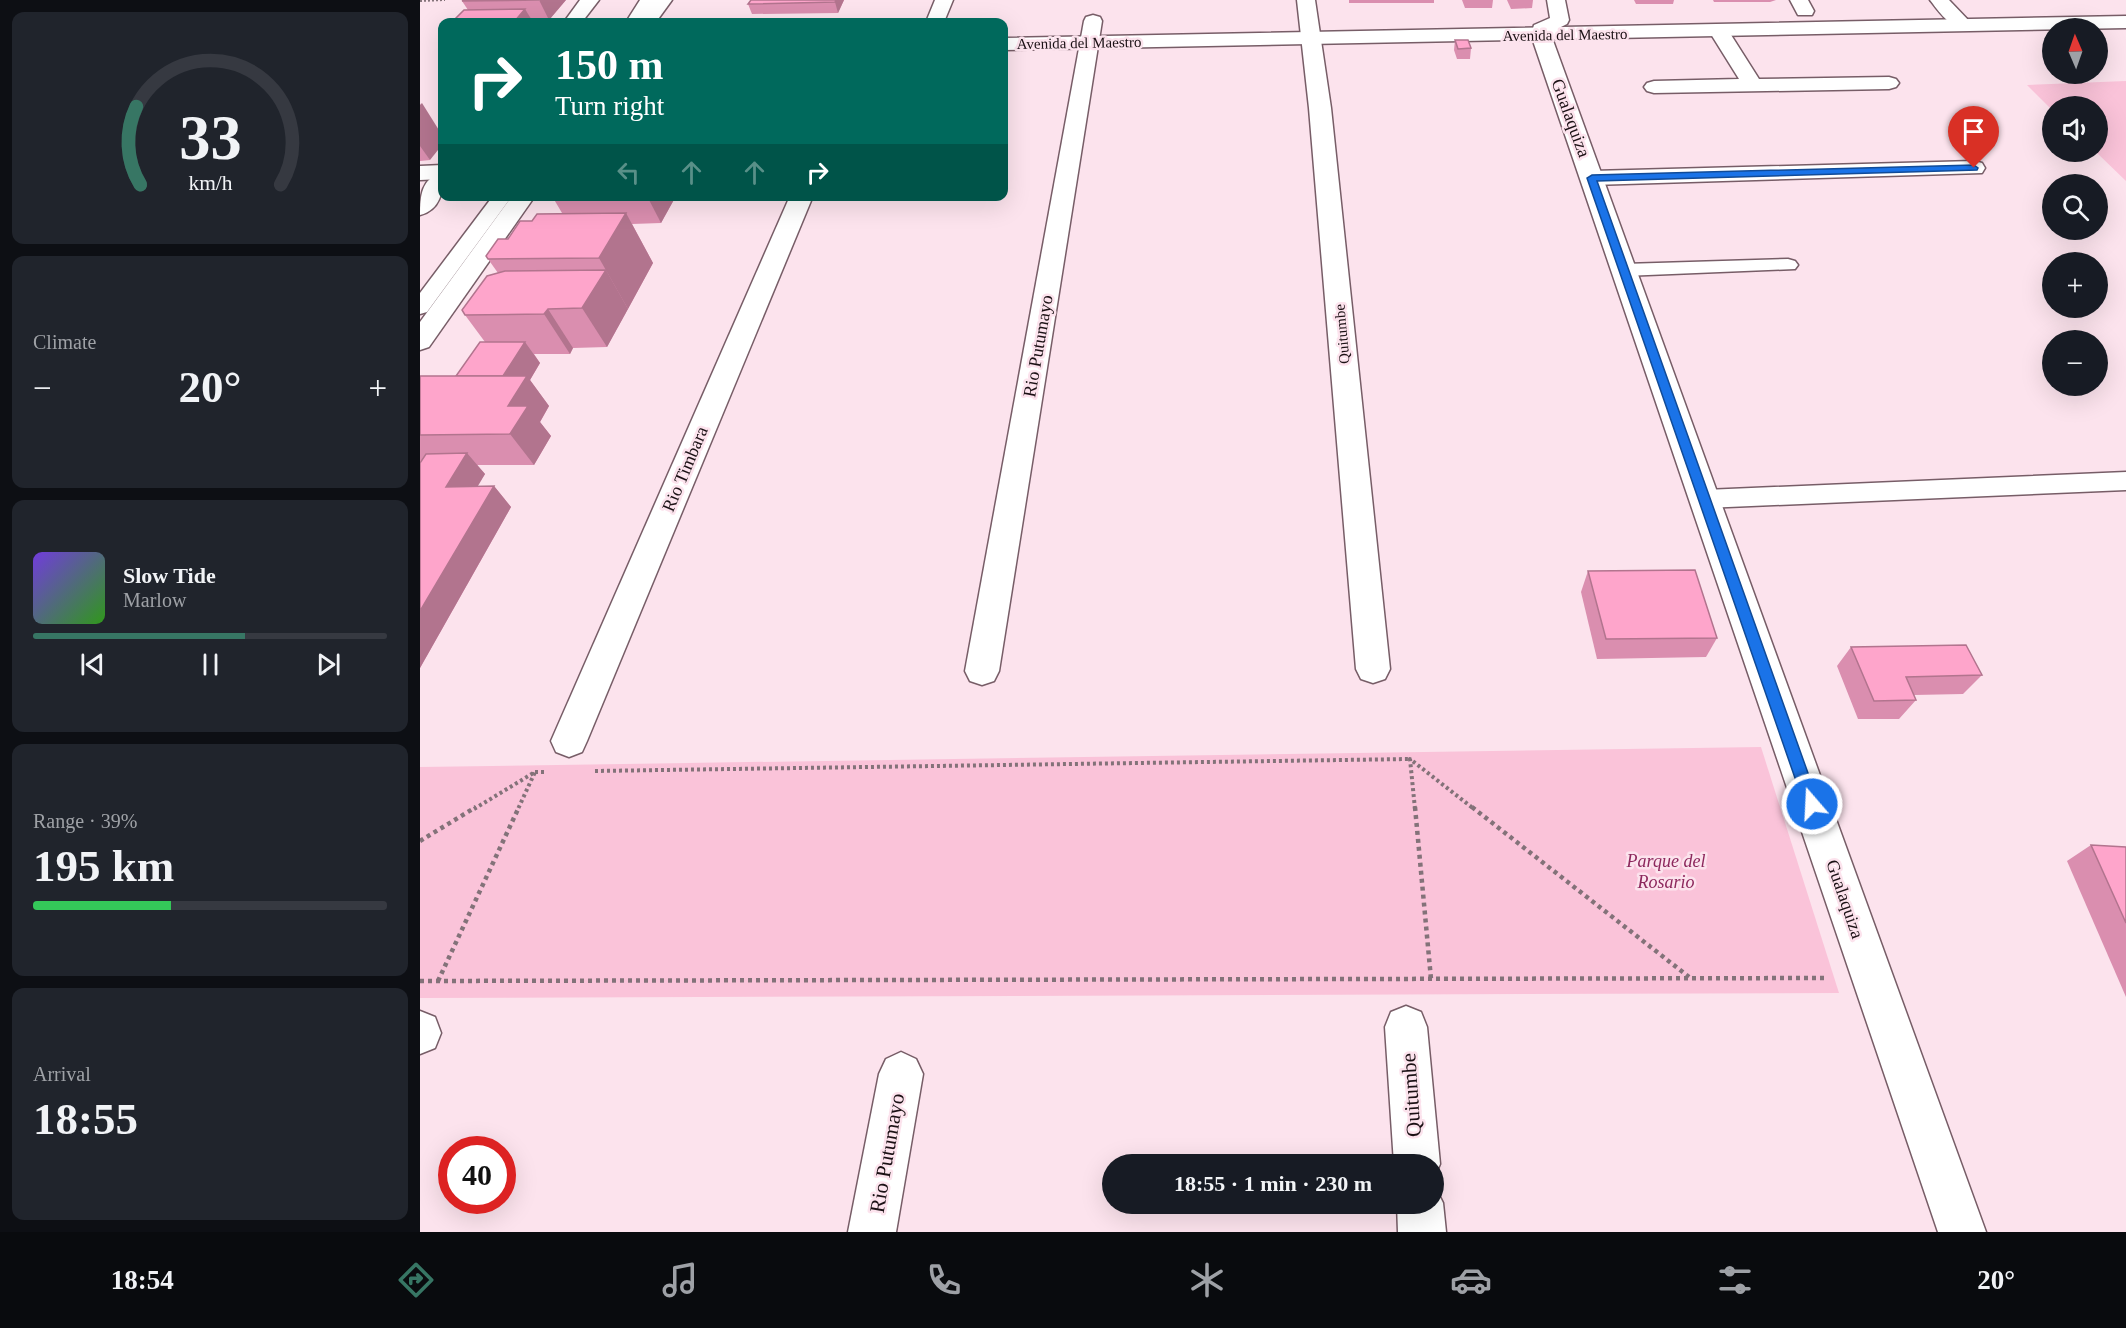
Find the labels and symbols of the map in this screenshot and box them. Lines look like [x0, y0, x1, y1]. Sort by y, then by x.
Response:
north arrow [2042, 18, 2108, 84]
street label: Avenida del Maestro [1503, 26, 1627, 44]
street label: Avenida del Maestro [1017, 34, 1141, 52]
street label: Gualaquiza [1548, 76, 1594, 160]
pin [1948, 106, 1999, 168]
street label: Rio Putumayo [1019, 293, 1057, 399]
street label: Quitumbe [1331, 303, 1353, 365]
street label: Rio Timbara [658, 423, 712, 515]
position arrow [1780, 772, 1844, 836]
park label: Parque del Rosario [1626, 851, 1705, 892]
street label: Gualaquiza [1822, 857, 1868, 941]
street label: Quitumbe [1396, 1052, 1426, 1138]
street label: Rio Putumayo [865, 1091, 909, 1215]
speed limit sign: 40 [438, 1136, 516, 1214]

